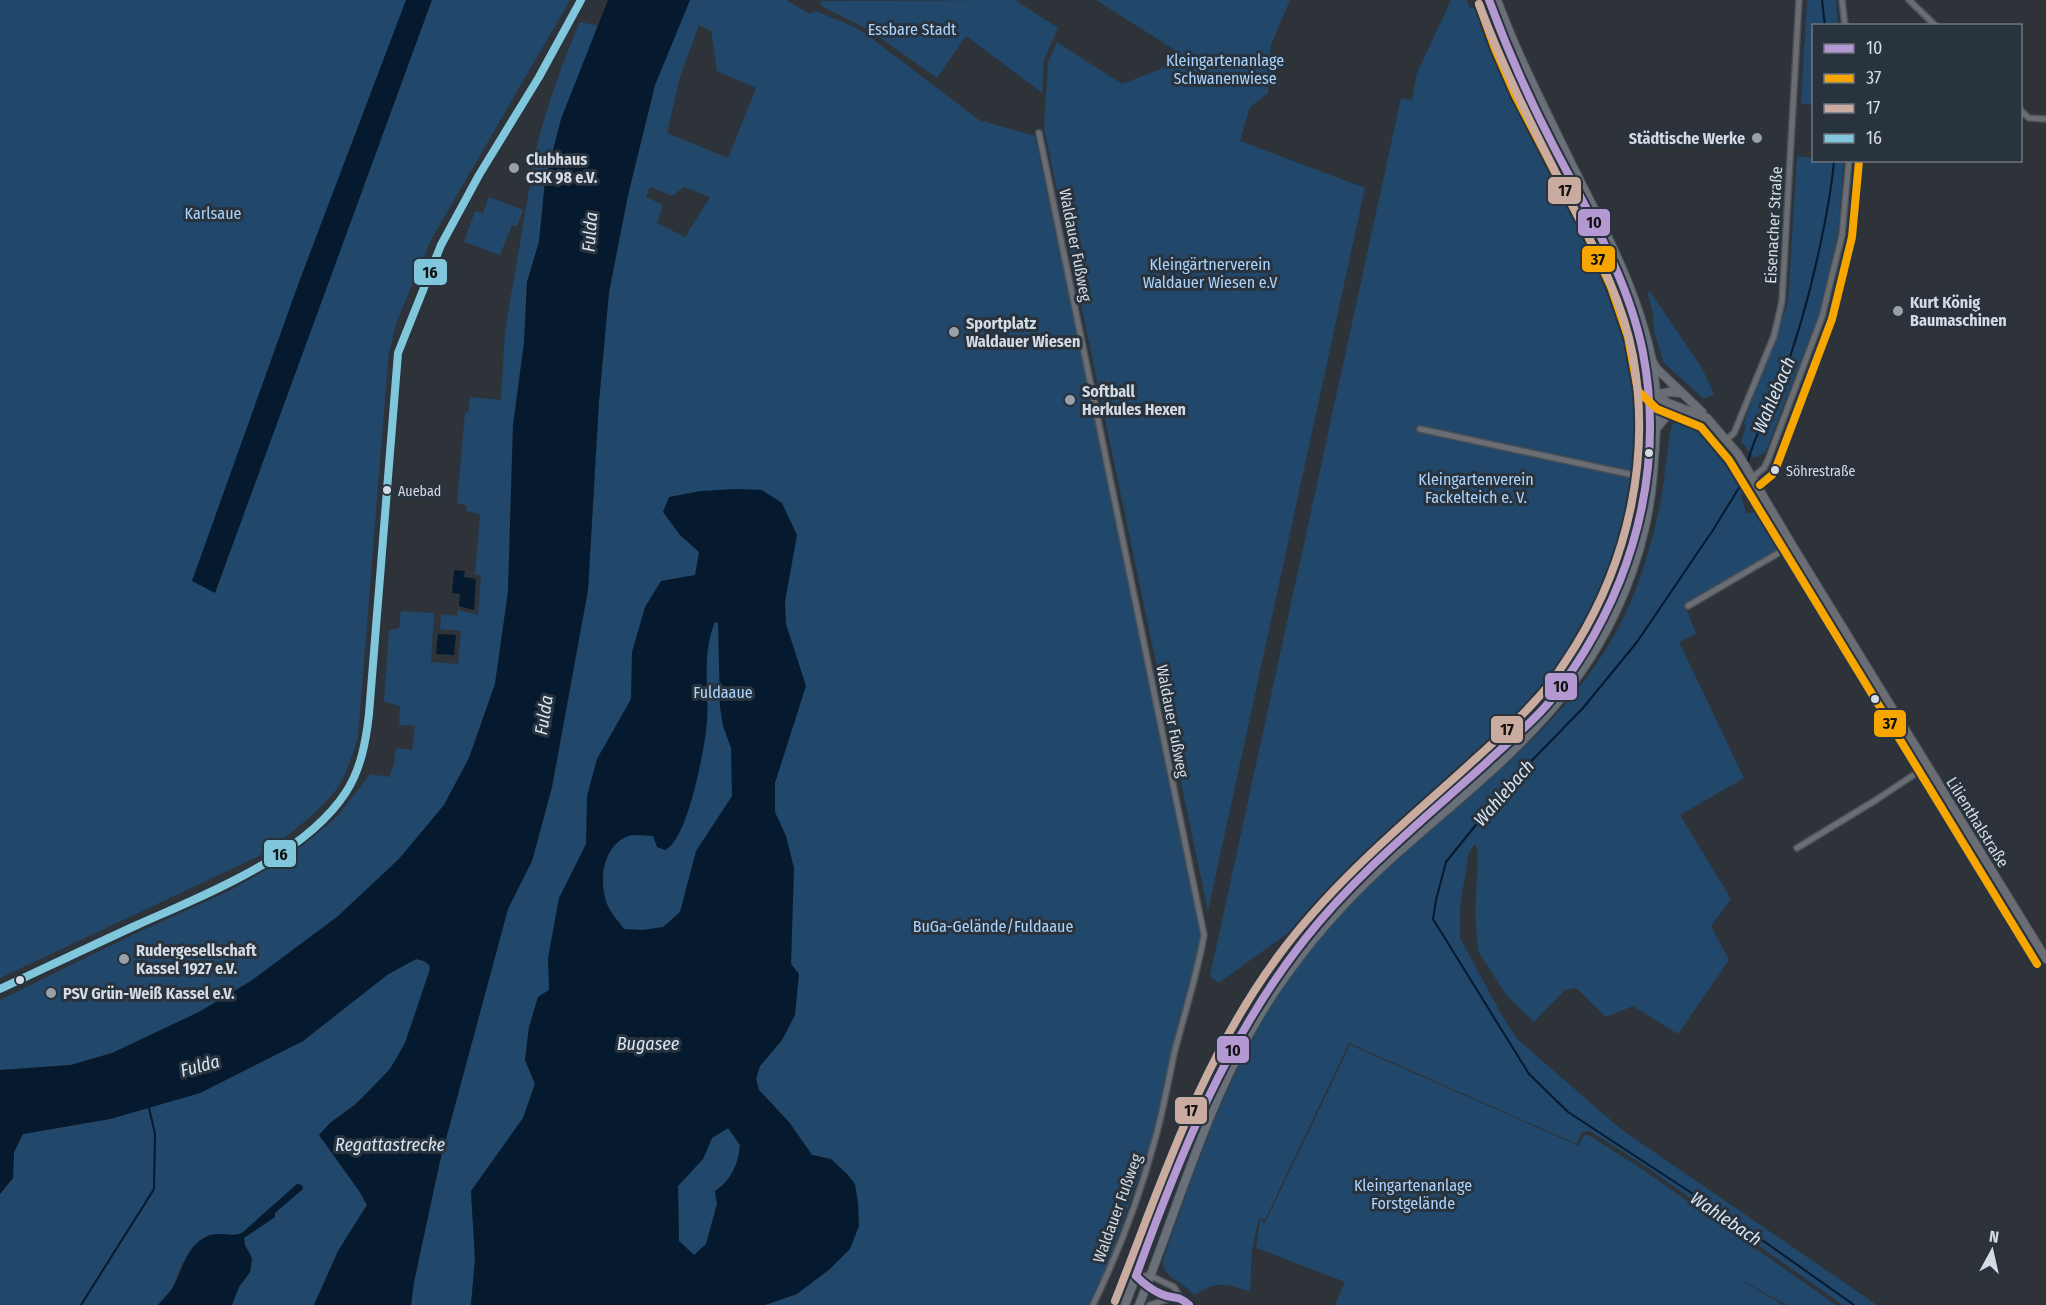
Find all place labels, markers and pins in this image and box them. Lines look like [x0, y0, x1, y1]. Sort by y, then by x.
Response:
place label: Städtische Werke [1629, 129, 1745, 148]
marker: Städtische Werke [1750, 131, 1764, 145]
place label: Clubhaus CSK 98 e.V. [526, 150, 598, 187]
marker: Clubhaus CSK 98 e.V. [507, 161, 521, 175]
place label: Kurt König Baumaschinen [1910, 293, 2007, 330]
marker: Kurt König Baumaschinen [1891, 304, 1905, 318]
place label: Sportplatz Waldauer Wiesen [966, 314, 1080, 351]
marker: Sportplatz Waldauer Wiesen [947, 325, 961, 339]
place label: Softball Herkules Hexen [1082, 382, 1186, 419]
marker: Softball Herkules Hexen [1063, 393, 1077, 407]
unlabelled marker [1643, 447, 1655, 459]
place label: Söhrestraße [1786, 463, 1855, 480]
marker: Söhrestraße [1769, 464, 1781, 476]
place label: Auebad [398, 483, 441, 500]
marker: Auebad [381, 484, 393, 496]
unlabelled marker [1869, 693, 1881, 705]
place label: Rudergesellschaft Kassel 1927 e.V. [136, 941, 257, 978]
marker: Rudergesellschaft Kassel 1927 e.V. [117, 952, 131, 966]
unlabelled marker [14, 974, 26, 986]
place label: PSV Grün-Weiß Kassel e.V. [63, 984, 235, 1003]
marker: PSV Grün-Weiß Kassel e.V. [44, 986, 58, 1000]

